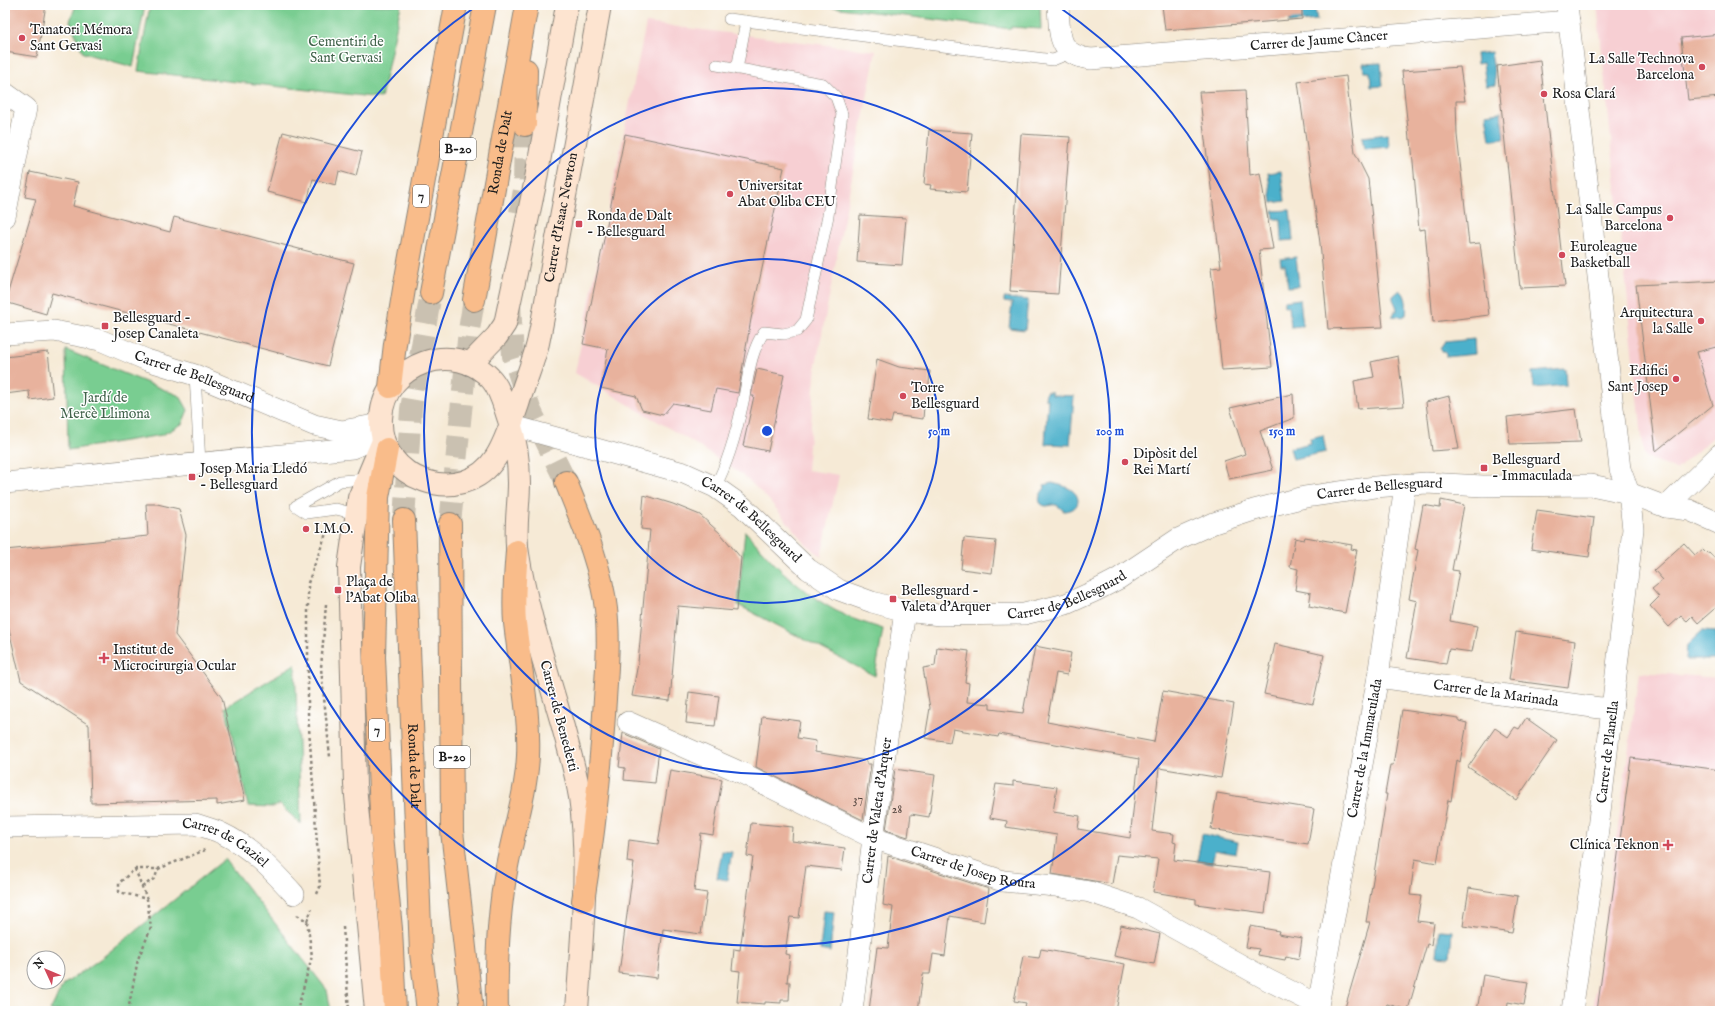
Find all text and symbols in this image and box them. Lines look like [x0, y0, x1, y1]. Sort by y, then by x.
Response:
place label: Tanatori Mémora Sant Gervasi [30, 21, 133, 55]
street label: Carrer de Jaume Càncer [1249, 26, 1389, 55]
marker: Tanatori Mémora Sant Gervasi [17, 33, 27, 43]
park label: Cementiri de Sant Gervasi [308, 33, 384, 67]
place label: La Salle Technova Barcelona [1589, 50, 1695, 84]
marker: La Salle Technova Barcelona [1697, 62, 1707, 72]
place label: Rosa Clará [1552, 85, 1616, 103]
marker: Rosa Clará [1539, 89, 1549, 99]
street label: Ronda de Dalt [484, 109, 517, 196]
road number: B-20 [440, 138, 476, 160]
street label: Carrer d'Isaac Newton [540, 151, 582, 284]
place label: Universitat Abat Oliba CEU [737, 177, 836, 211]
road number: 7 [413, 185, 429, 207]
marker: Universitat Abat Oliba CEU [725, 189, 735, 199]
place label: La Salle Campus Barcelona [1566, 201, 1663, 235]
place label: Ronda de Dalt - Bellesguard [587, 207, 672, 241]
marker: La Salle Campus Barcelona [1665, 213, 1675, 223]
marker: Ronda de Dalt - Bellesguard [574, 219, 584, 229]
place label: Euroleague Basketball [1570, 238, 1638, 272]
marker: Euroleague Basketball [1557, 250, 1567, 260]
place label: Arquitectura la Salle [1619, 304, 1694, 338]
place label: Bellesguard - Josep Canaleta [111, 309, 199, 343]
marker: Arquitectura la Salle [1696, 316, 1706, 326]
marker: Bellesguard - Josep Canaleta [100, 321, 110, 331]
street label: Carrer de Bellesguard [131, 347, 257, 408]
place label: Edifici Sant Josep [1608, 362, 1668, 396]
marker: Edifici Sant Josep [1671, 374, 1681, 384]
place label: Torre Bellesguard [911, 379, 980, 413]
park label: Jardí de Mercè Llimona [60, 389, 151, 423]
marker: Torre Bellesguard [898, 391, 908, 401]
centre of rings [760, 424, 774, 438]
text: 50 m [928, 424, 951, 439]
text: 100 m [1096, 424, 1125, 439]
text: 150 m [1269, 424, 1296, 439]
place label: Dipòsit del Rei Martí [1133, 445, 1197, 479]
place label: Bellesguard - Immaculada [1492, 451, 1573, 485]
marker: Dipòsit del Rei Martí [1120, 457, 1130, 467]
place label: Josep Maria Lledó - Bellesguard [198, 460, 308, 494]
marker: Bellesguard - Immaculada [1479, 463, 1489, 473]
marker: Josep Maria Lledó - Bellesguard [187, 472, 197, 482]
street label: Carrer de Bellesguard [698, 473, 805, 567]
street label: Carrer de Bellesguard [1316, 474, 1443, 504]
place label: I.M.O. [314, 520, 353, 538]
marker: I.M.O. [301, 524, 311, 534]
street label: Carrer de Bellesguard [1007, 567, 1130, 623]
place label: Plaça de l'Abat Oliba [346, 573, 418, 607]
place label: Bellesguard - Valeta d'Arquer [900, 582, 991, 616]
marker: Plaça de l'Abat Oliba [333, 585, 343, 595]
marker: Bellesguard - Valeta d'Arquer [888, 594, 898, 604]
place label: Institut de Microcirurgia Ocular [113, 641, 236, 675]
marker: Institut de Microcirurgia Ocular [98, 652, 110, 664]
street label: Carrer de Benedetti [535, 658, 583, 774]
street label: Carrer de la Immaculada [1343, 676, 1387, 820]
street label: Carrer de la Marinada [1432, 676, 1560, 711]
street label: Carrer de Planella [1593, 699, 1623, 804]
road number: 7 [369, 719, 385, 741]
street label: Ronda de Dalt [403, 723, 424, 809]
street label: Carrer de Valeta d'Arquer [859, 736, 896, 885]
road number: B-20 [434, 746, 470, 768]
house number: 37 [853, 792, 863, 807]
house number: 28 [892, 802, 902, 817]
street label: Carrer de Gaziel [182, 815, 272, 871]
place label: Clínica Teknon [1570, 836, 1660, 854]
marker: Clínica Teknon [1662, 839, 1674, 851]
street label: Carrer de Josep Roura [908, 842, 1037, 893]
north arrow [26, 950, 66, 990]
text: N [30, 955, 48, 973]

